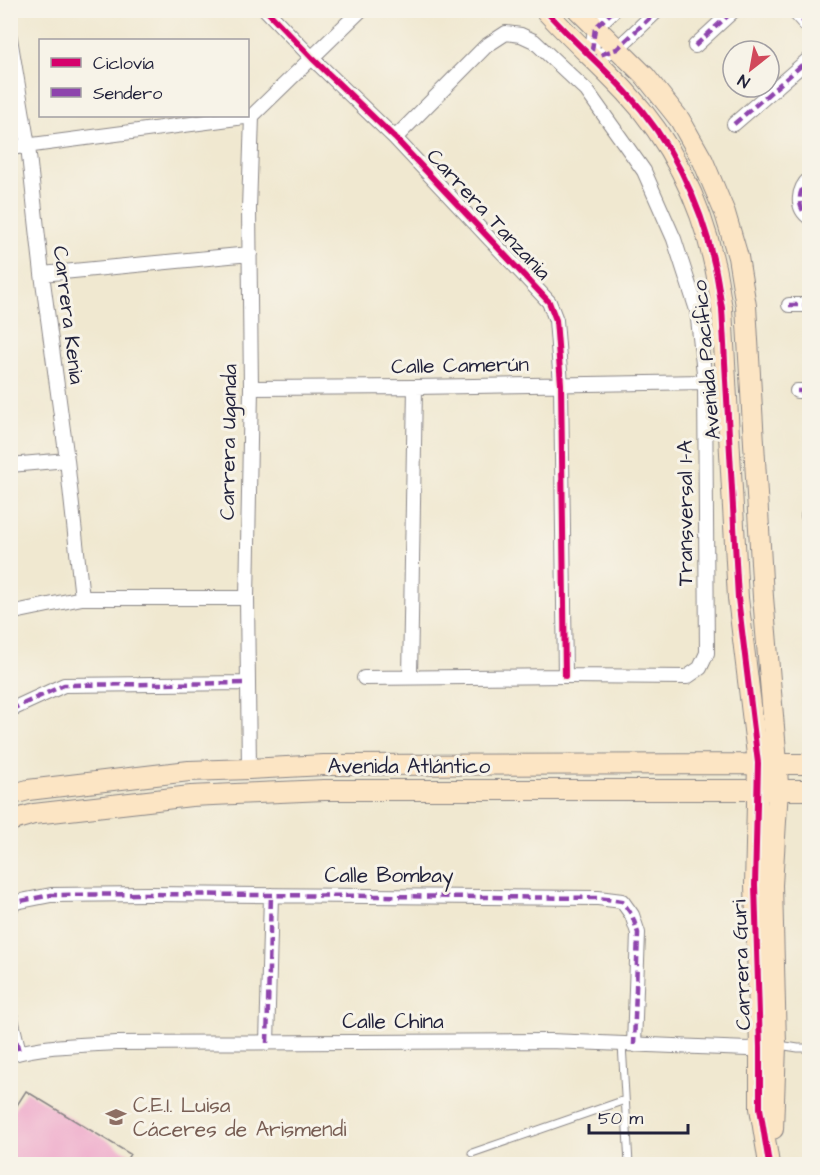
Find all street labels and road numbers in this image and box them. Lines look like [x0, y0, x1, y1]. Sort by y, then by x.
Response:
street label: Carrera Tanzania [420, 142, 558, 287]
street label: Carrera Kenia [46, 244, 91, 386]
street label: Avenida Pacífico [685, 279, 728, 441]
street label: Calle Camerún [391, 350, 529, 381]
street label: Carrera Uganda [213, 363, 246, 520]
street label: Transversal 1-A [671, 440, 700, 586]
street label: Avenida Atlántico [328, 752, 490, 781]
street label: Calle Bombay [324, 861, 454, 892]
street label: Carrera Guri [725, 899, 758, 1031]
street label: Calle China [342, 1007, 444, 1036]

